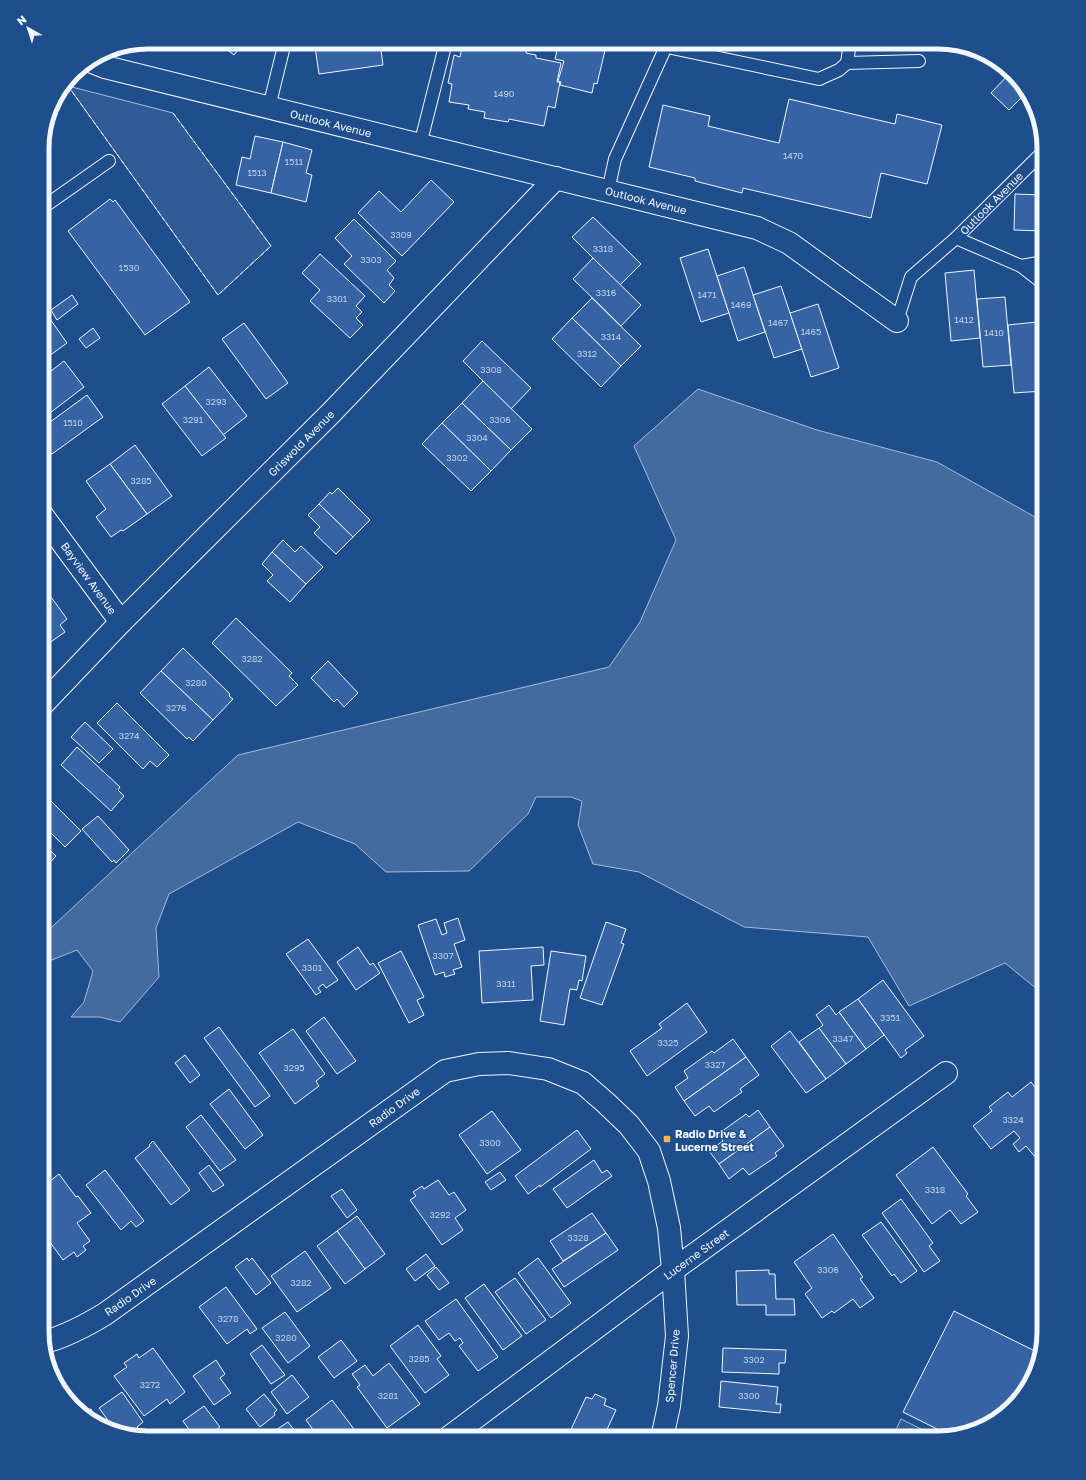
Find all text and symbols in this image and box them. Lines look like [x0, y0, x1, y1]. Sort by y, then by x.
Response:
north arrow [8, 8, 48, 48]
text: N [14, 12, 29, 28]
house number: 1490 [494, 88, 515, 99]
street label: Outlook Avenue [289, 107, 373, 139]
house number: 1470 [783, 150, 804, 161]
house number: 1511 [285, 156, 304, 167]
house number: 1513 [247, 167, 267, 178]
street label: Outlook Avenue [957, 169, 1025, 237]
street label: Outlook Avenue [604, 184, 688, 216]
house number: 3309 [390, 229, 412, 240]
house number: 3318 [593, 243, 613, 254]
house number: 3303 [360, 254, 382, 265]
house number: 1530 [119, 262, 140, 273]
house number: 3316 [596, 287, 616, 298]
house number: 1471 [698, 289, 717, 300]
house number: 3301 [327, 293, 348, 304]
house number: 1469 [731, 299, 751, 310]
house number: 1412 [954, 314, 974, 325]
house number: 1467 [768, 317, 788, 328]
house number: 1465 [801, 326, 821, 337]
house number: 1410 [984, 327, 1004, 338]
house number: 3314 [601, 331, 622, 342]
house number: 3312 [577, 348, 597, 359]
house number: 3308 [480, 364, 502, 375]
house number: 3293 [205, 396, 227, 407]
street label: Griswold Avenue [265, 407, 337, 479]
house number: 3291 [183, 414, 204, 425]
house number: 3306 [489, 414, 511, 425]
house number: 1510 [63, 417, 83, 428]
house number: 3304 [466, 432, 488, 443]
house number: 3302 [446, 452, 468, 463]
house number: 3285 [130, 475, 152, 486]
street label: Bayview Avenue [59, 539, 119, 617]
house number: 3282 [241, 653, 263, 664]
house number: 3280 [185, 677, 207, 688]
house number: 3276 [166, 702, 186, 713]
house number: 3274 [119, 730, 140, 741]
house number: 3307 [433, 950, 454, 961]
house number: 3301 [302, 962, 323, 973]
house number: 3311 [496, 978, 516, 989]
house number: 3351 [880, 1012, 901, 1023]
house number: 3347 [833, 1033, 854, 1044]
house number: 3325 [658, 1037, 678, 1048]
house number: 3327 [705, 1059, 725, 1070]
house number: 3295 [283, 1062, 305, 1073]
street label: Radio Drive [366, 1084, 422, 1130]
house number: 3324 [1002, 1114, 1024, 1125]
place label: Radio Drive & Lucerne Street [675, 1127, 754, 1153]
marker: Radio Drive & Lucerne Street [662, 1134, 672, 1144]
house number: 3300 [479, 1137, 501, 1148]
house number: 3318 [925, 1184, 945, 1195]
house number: 3292 [429, 1209, 451, 1220]
street label: Lucerne Street [661, 1226, 731, 1282]
house number: 3328 [567, 1232, 589, 1243]
house number: 3306 [817, 1264, 839, 1275]
street label: Radio Drive [102, 1273, 158, 1319]
house number: 3282 [290, 1277, 312, 1288]
house number: 3278 [218, 1313, 238, 1324]
street label: Spencer Drive [662, 1329, 682, 1403]
house number: 3280 [275, 1332, 297, 1343]
house number: 3285 [408, 1353, 430, 1364]
house number: 3302 [743, 1354, 765, 1365]
house number: 3272 [140, 1379, 160, 1390]
house number: 3281 [378, 1390, 399, 1401]
house number: 3300 [738, 1390, 760, 1401]

